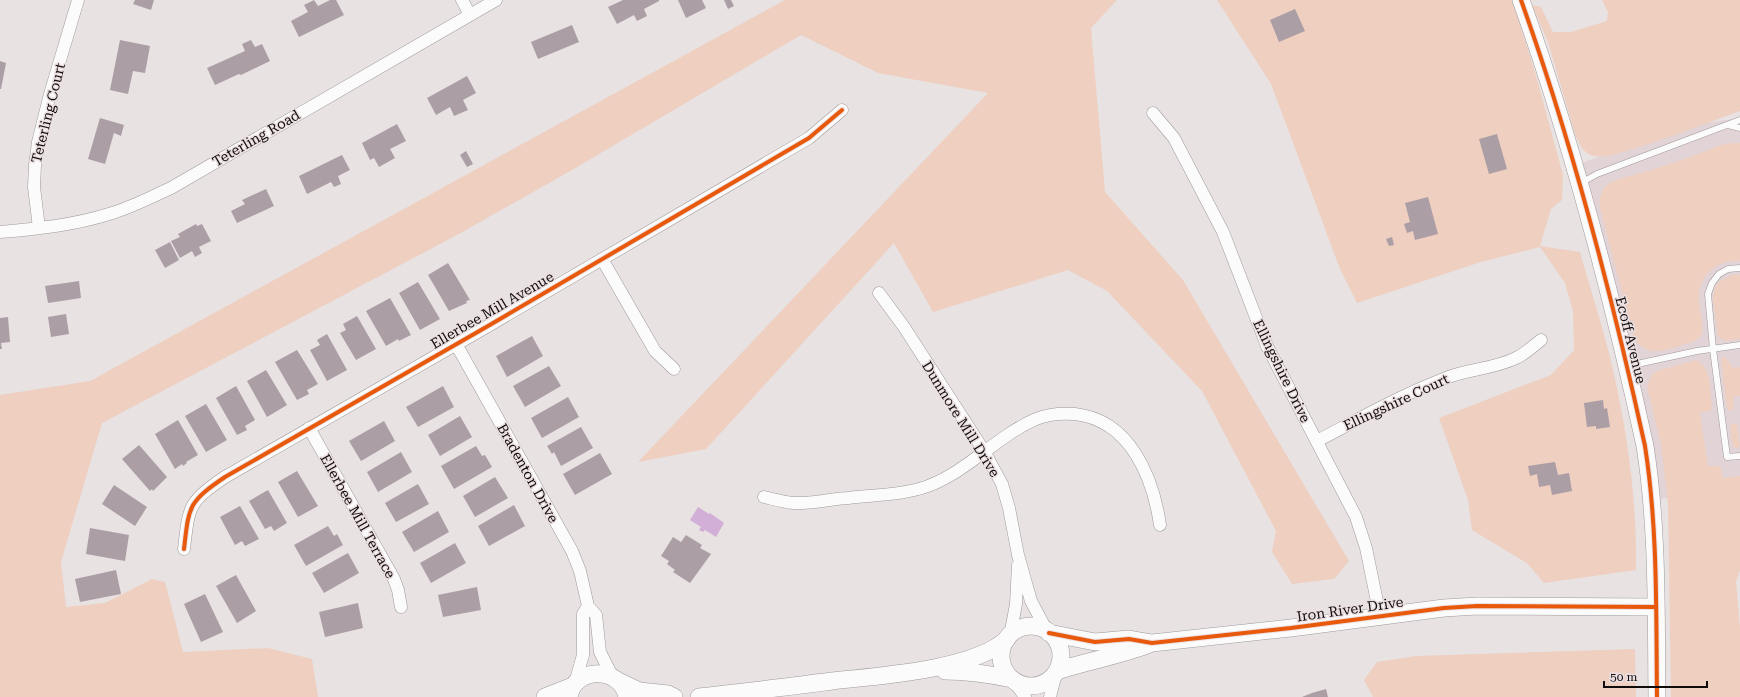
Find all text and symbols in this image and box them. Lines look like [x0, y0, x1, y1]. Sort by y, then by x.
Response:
street label: Teterling Court [28, 61, 68, 165]
street label: Teterling Road [209, 106, 303, 170]
street label: Ellerbee Mill Avenue [428, 268, 557, 352]
street label: Ecoff Avenue [1612, 295, 1650, 386]
street label: Ellingshire Drive [1250, 317, 1314, 425]
street label: Dunmore Mill Drive [919, 358, 1003, 480]
street label: Ellingshire Court [1341, 371, 1451, 433]
street label: Bradenton Drive [494, 421, 562, 526]
street label: Ellerbee Mill Terrace [317, 451, 399, 581]
street label: Iron River Drive [1296, 594, 1405, 624]
scale bar [1604, 663, 1707, 689]
text: 50 m [1610, 670, 1637, 684]

